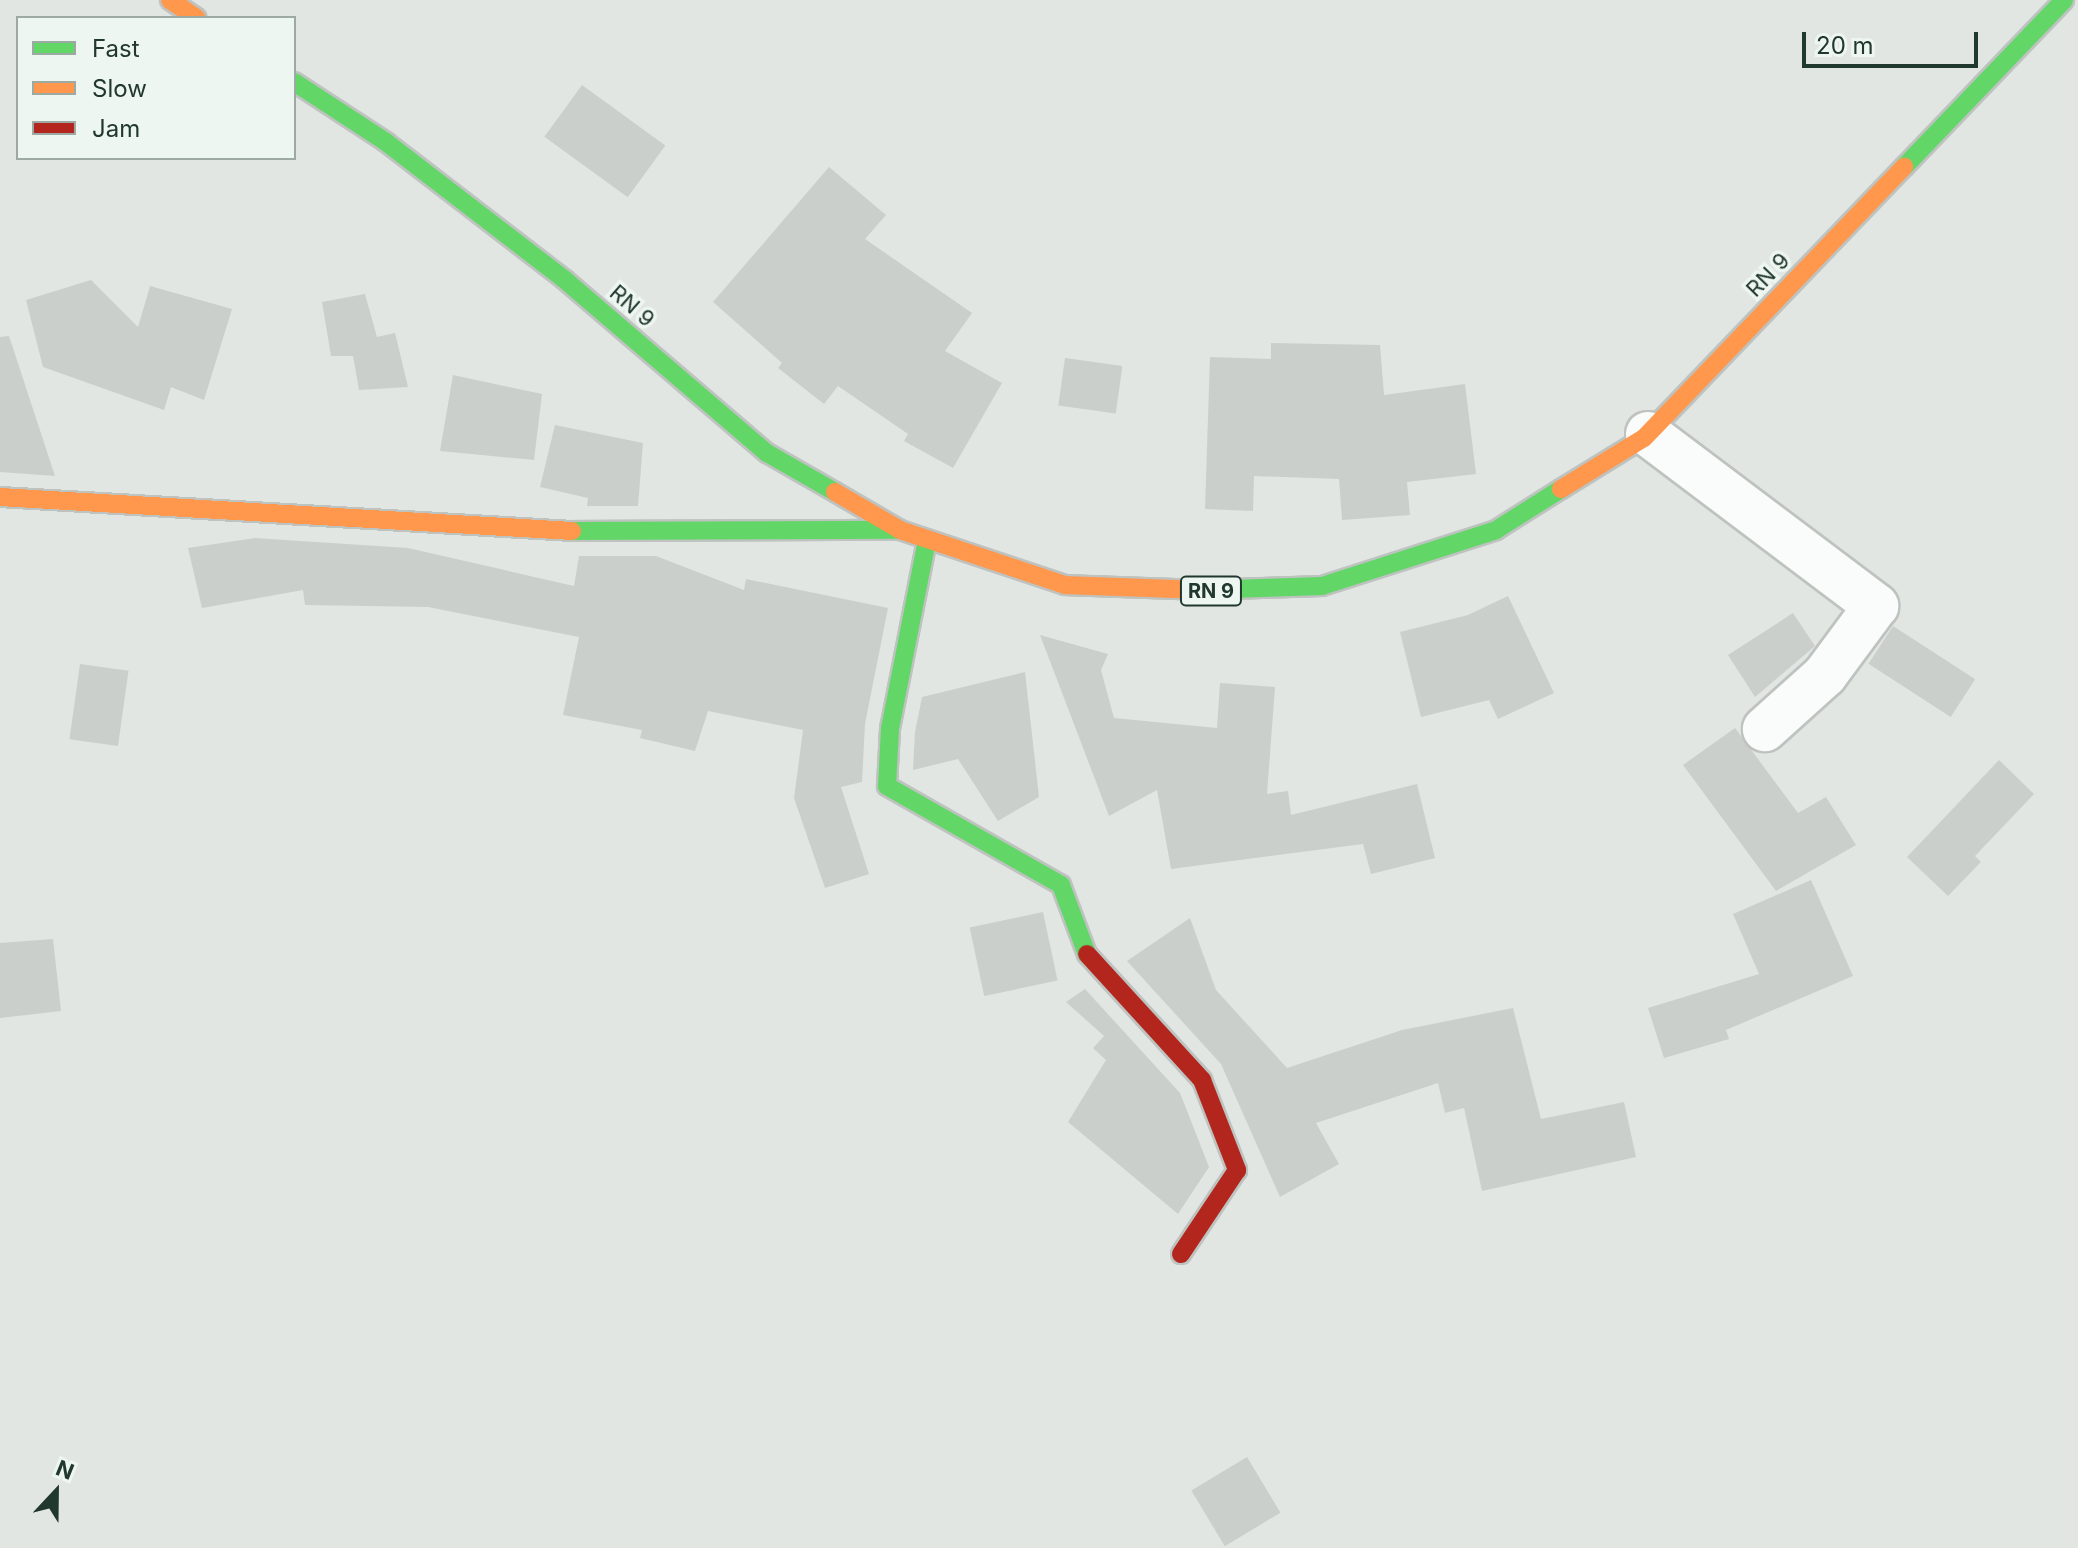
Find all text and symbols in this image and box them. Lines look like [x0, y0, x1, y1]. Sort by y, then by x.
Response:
legend [16, 16, 296, 160]
scale bar [1806, 16, 1982, 66]
text: 20 m [1816, 31, 1874, 60]
text: Fast [92, 34, 140, 63]
text: Slow [92, 74, 147, 103]
text: Jam [92, 114, 140, 143]
street label: RN 9 [1741, 248, 1795, 302]
street label: RN 9 [604, 279, 660, 333]
road number: RN 9 [1179, 575, 1243, 607]
north arrow [16, 1452, 96, 1532]
text: N [52, 1455, 78, 1485]

